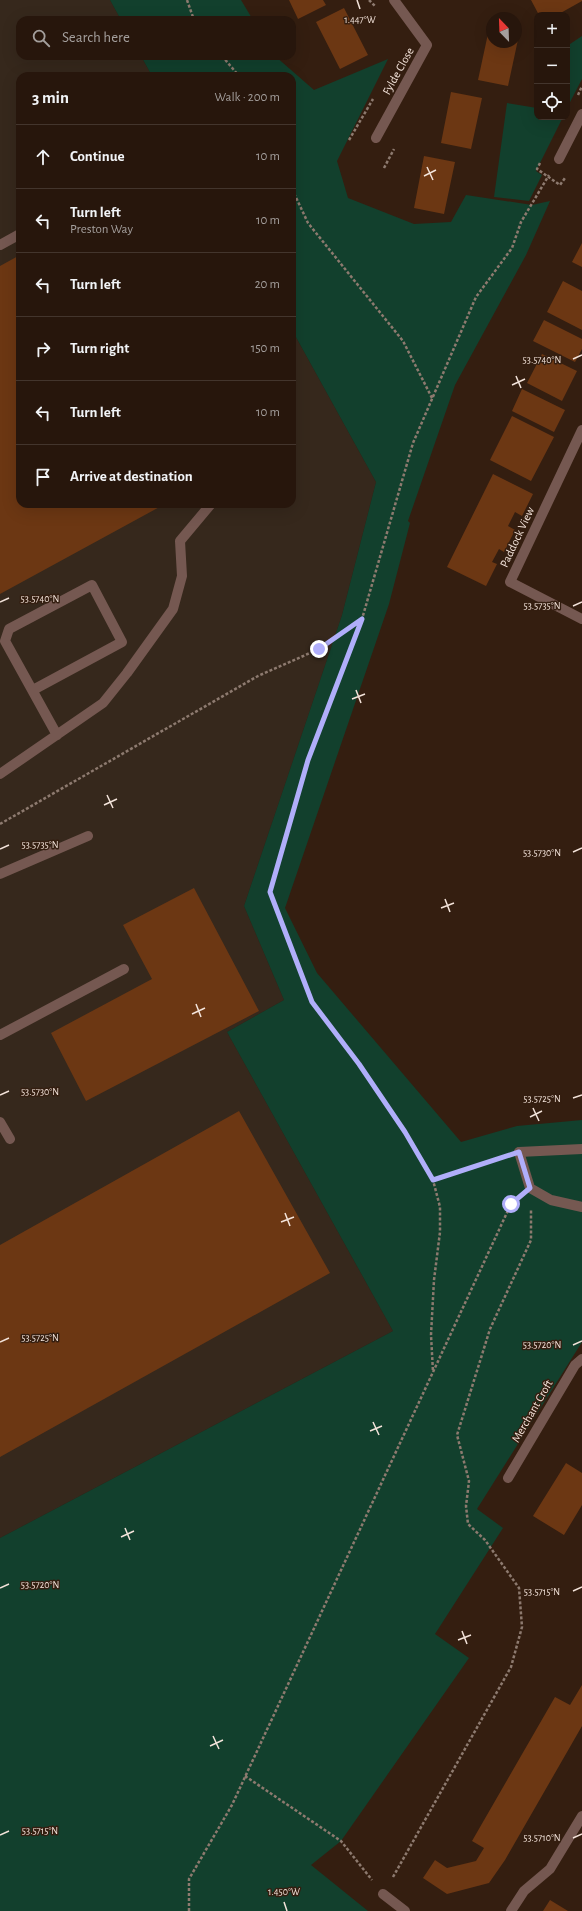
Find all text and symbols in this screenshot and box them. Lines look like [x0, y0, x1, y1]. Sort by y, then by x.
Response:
north arrow [486, 12, 522, 48]
map controls [534, 12, 570, 120]
button: + [534, 12, 570, 48]
text: 1.447°W [344, 15, 376, 25]
search box [16, 16, 296, 60]
icon: search [30, 27, 52, 49]
text: Search here [62, 30, 130, 45]
street label: Fylde Close [380, 45, 417, 97]
button: − [534, 48, 570, 84]
button: locate [534, 84, 570, 120]
text: 3 min [32, 89, 69, 106]
text: Walk · 200 m [214, 91, 280, 104]
icon: ahead [32, 146, 54, 168]
text: Continue [70, 149, 125, 164]
text: 10 m [256, 150, 280, 163]
text: Turn left [70, 205, 121, 220]
icon: left [32, 210, 54, 232]
text: 10 m [256, 214, 280, 227]
text: Preston Way [70, 223, 133, 236]
icon: left [32, 274, 54, 296]
text: Turn left [70, 277, 121, 292]
text: 20 m [255, 278, 280, 291]
icon: right [32, 338, 54, 360]
text: Turn right [70, 341, 129, 356]
text: 150 m [251, 342, 280, 355]
text: 53.5740°N [523, 355, 561, 365]
icon: left [32, 402, 54, 424]
text: Turn left [70, 405, 121, 420]
text: 10 m [256, 406, 280, 419]
icon: arrive [32, 466, 54, 488]
text: Arrive at destination [70, 469, 193, 484]
street label: Paddock View [498, 505, 536, 569]
text: 53.5740°N [21, 594, 59, 604]
text: 53.5735°N [524, 601, 561, 611]
route end [310, 640, 328, 658]
text: 53.5735°N [22, 840, 59, 850]
text: 53.5730°N [523, 848, 561, 858]
text: 53.5730°N [21, 1087, 59, 1097]
text: 53.5725°N [523, 1094, 561, 1104]
route start [502, 1195, 520, 1213]
text: 53.5725°N [21, 1333, 59, 1343]
text: 53.5720°N [523, 1340, 561, 1350]
street label: Merchant Croft [509, 1378, 555, 1444]
text: 53.5720°N [21, 1580, 59, 1590]
text: 53.5715°N [524, 1587, 560, 1597]
text: 53.5715°N [22, 1826, 58, 1836]
text: 53.5710°N [523, 1833, 561, 1843]
text: 1.450°W [268, 1887, 300, 1897]

